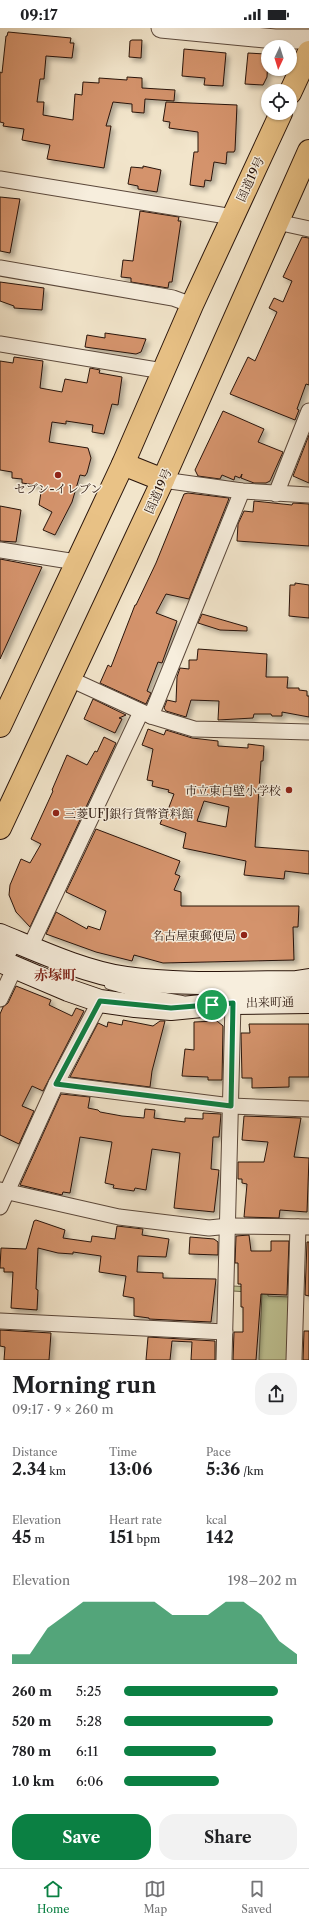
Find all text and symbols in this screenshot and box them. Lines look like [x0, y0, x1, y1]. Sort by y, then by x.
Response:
text: 09:17 [20, 5, 58, 24]
north arrow [261, 40, 297, 76]
map controls [261, 40, 297, 120]
button: locate [261, 84, 297, 120]
street label: 国道19号 [233, 154, 267, 204]
street label: 国道19号 [141, 466, 175, 516]
marker: セブン-イレブン [53, 470, 63, 480]
place label: セブン-イレブン [14, 481, 102, 496]
place label: 市立東白壁小学校 [185, 783, 281, 798]
marker: 市立東白壁小学校 [284, 785, 294, 795]
place label: 三菱UFJ銀行貨幣資料館 [64, 806, 193, 821]
marker: 三菱UFJ銀行貨幣資料館 [51, 808, 61, 818]
place label: 名古屋東郵便局 [152, 928, 236, 943]
marker: 名古屋東郵便局 [239, 930, 249, 940]
district label: 赤塚町 [34, 966, 77, 984]
pin [195, 988, 229, 1022]
icon: arrive [201, 994, 223, 1016]
street label: 出来町通 [246, 994, 294, 1010]
text: Morning run [12, 1372, 156, 1399]
button: share [255, 1373, 297, 1415]
text: 09:17 · 9 × 260 m [12, 1401, 114, 1417]
text: Distance [12, 1445, 58, 1459]
text: Time [109, 1445, 137, 1459]
text: Pace [206, 1445, 231, 1459]
text: 2.34 [12, 1459, 46, 1479]
text: 13:06 [109, 1459, 152, 1479]
text: 5:36 [206, 1459, 240, 1479]
text: km [46, 1464, 66, 1478]
text: /km [240, 1464, 264, 1478]
text: Elevation [12, 1513, 61, 1527]
text: Heart rate [109, 1513, 162, 1527]
text: kcal [206, 1513, 227, 1527]
text: 45 [12, 1527, 31, 1547]
text: 151 [109, 1527, 134, 1547]
text: 142 [206, 1527, 234, 1547]
text: m [31, 1532, 45, 1546]
text: bpm [134, 1532, 160, 1546]
text: Elevation [12, 1572, 70, 1588]
text: 198–202 m [228, 1572, 297, 1588]
text: 260 m [12, 1683, 52, 1699]
text: 5:25 [76, 1683, 101, 1699]
text: 520 m [12, 1713, 51, 1729]
text: 5:28 [76, 1713, 102, 1729]
text: 780 m [12, 1743, 51, 1759]
text: 6:11 [76, 1743, 98, 1759]
text: 1.0 km [12, 1773, 54, 1789]
text: 6:06 [76, 1773, 103, 1789]
button: Save [12, 1814, 151, 1860]
button: Share [159, 1814, 297, 1860]
tab: Home [37, 1878, 69, 1916]
tab: Map [144, 1878, 167, 1916]
tab: Saved [241, 1878, 272, 1916]

